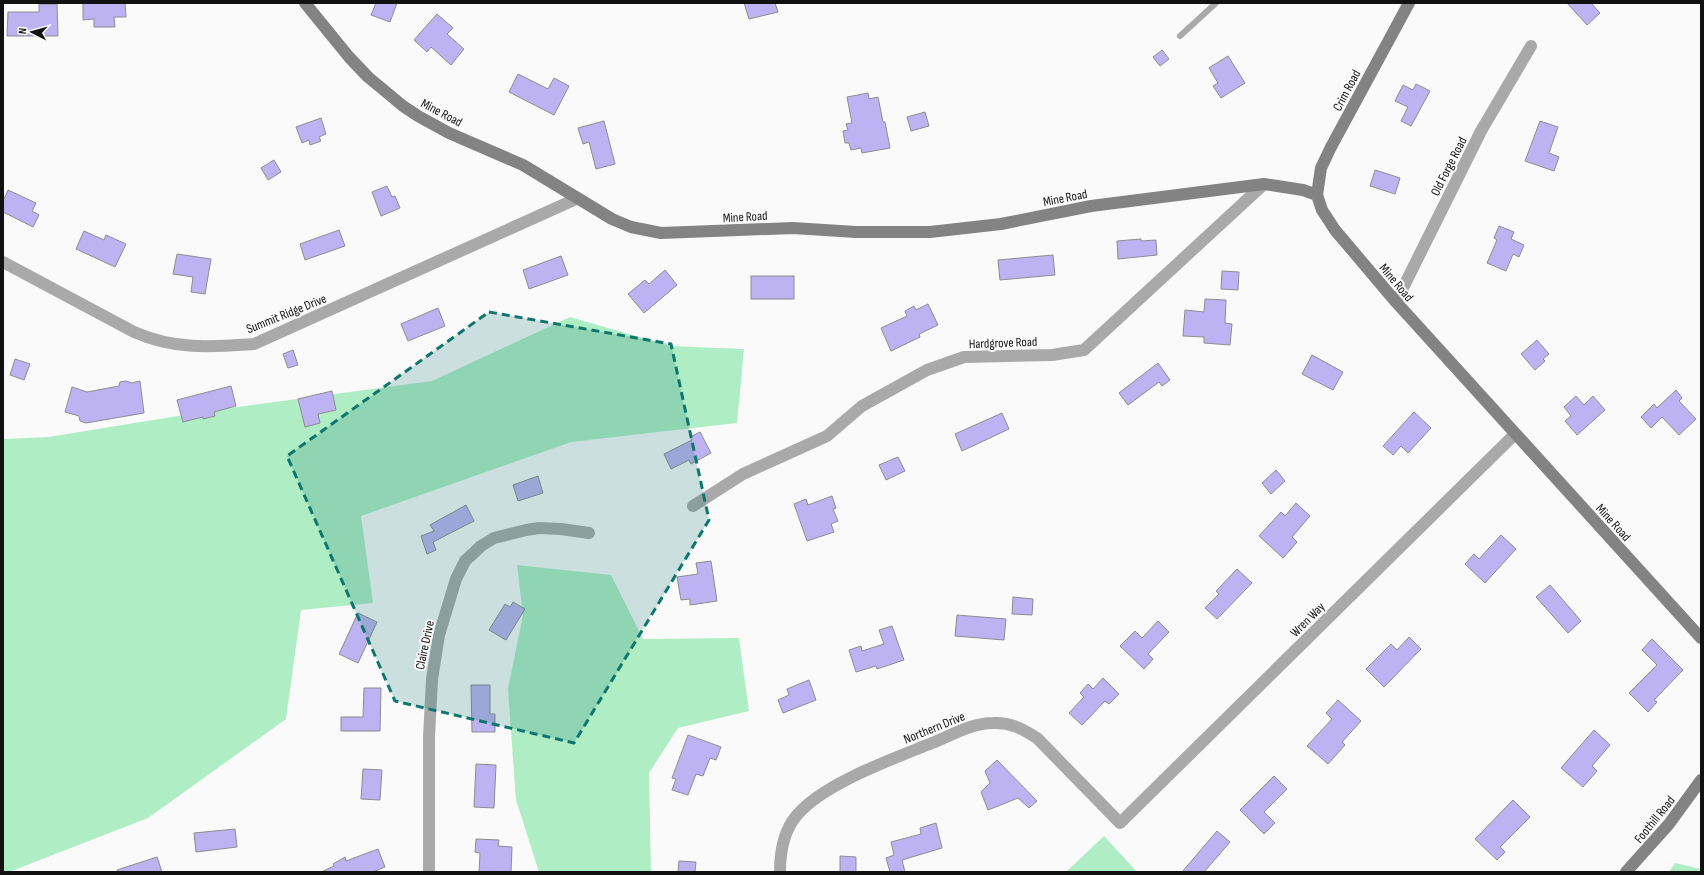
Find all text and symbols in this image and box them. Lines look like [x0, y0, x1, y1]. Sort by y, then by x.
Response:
north arrow [12, 12, 52, 52]
text: N [16, 27, 29, 35]
street label: Crim Road [1329, 67, 1364, 114]
street label: Mine Road [418, 95, 465, 130]
street label: Old Forge Road [1427, 134, 1471, 199]
street label: Mine Road [1042, 186, 1089, 210]
street label: Mine Road [722, 208, 768, 226]
street label: Mine Road [1376, 260, 1417, 305]
street label: Summit Ridge Drive [244, 291, 329, 337]
street label: Hardgrove Road [969, 334, 1038, 352]
street label: Mine Road [1592, 501, 1634, 545]
street label: Wren Way [1287, 599, 1328, 640]
street label: Claire Drive [412, 619, 438, 671]
street label: Northern Drive [901, 708, 967, 747]
street label: Foothill Road [1631, 793, 1679, 846]

